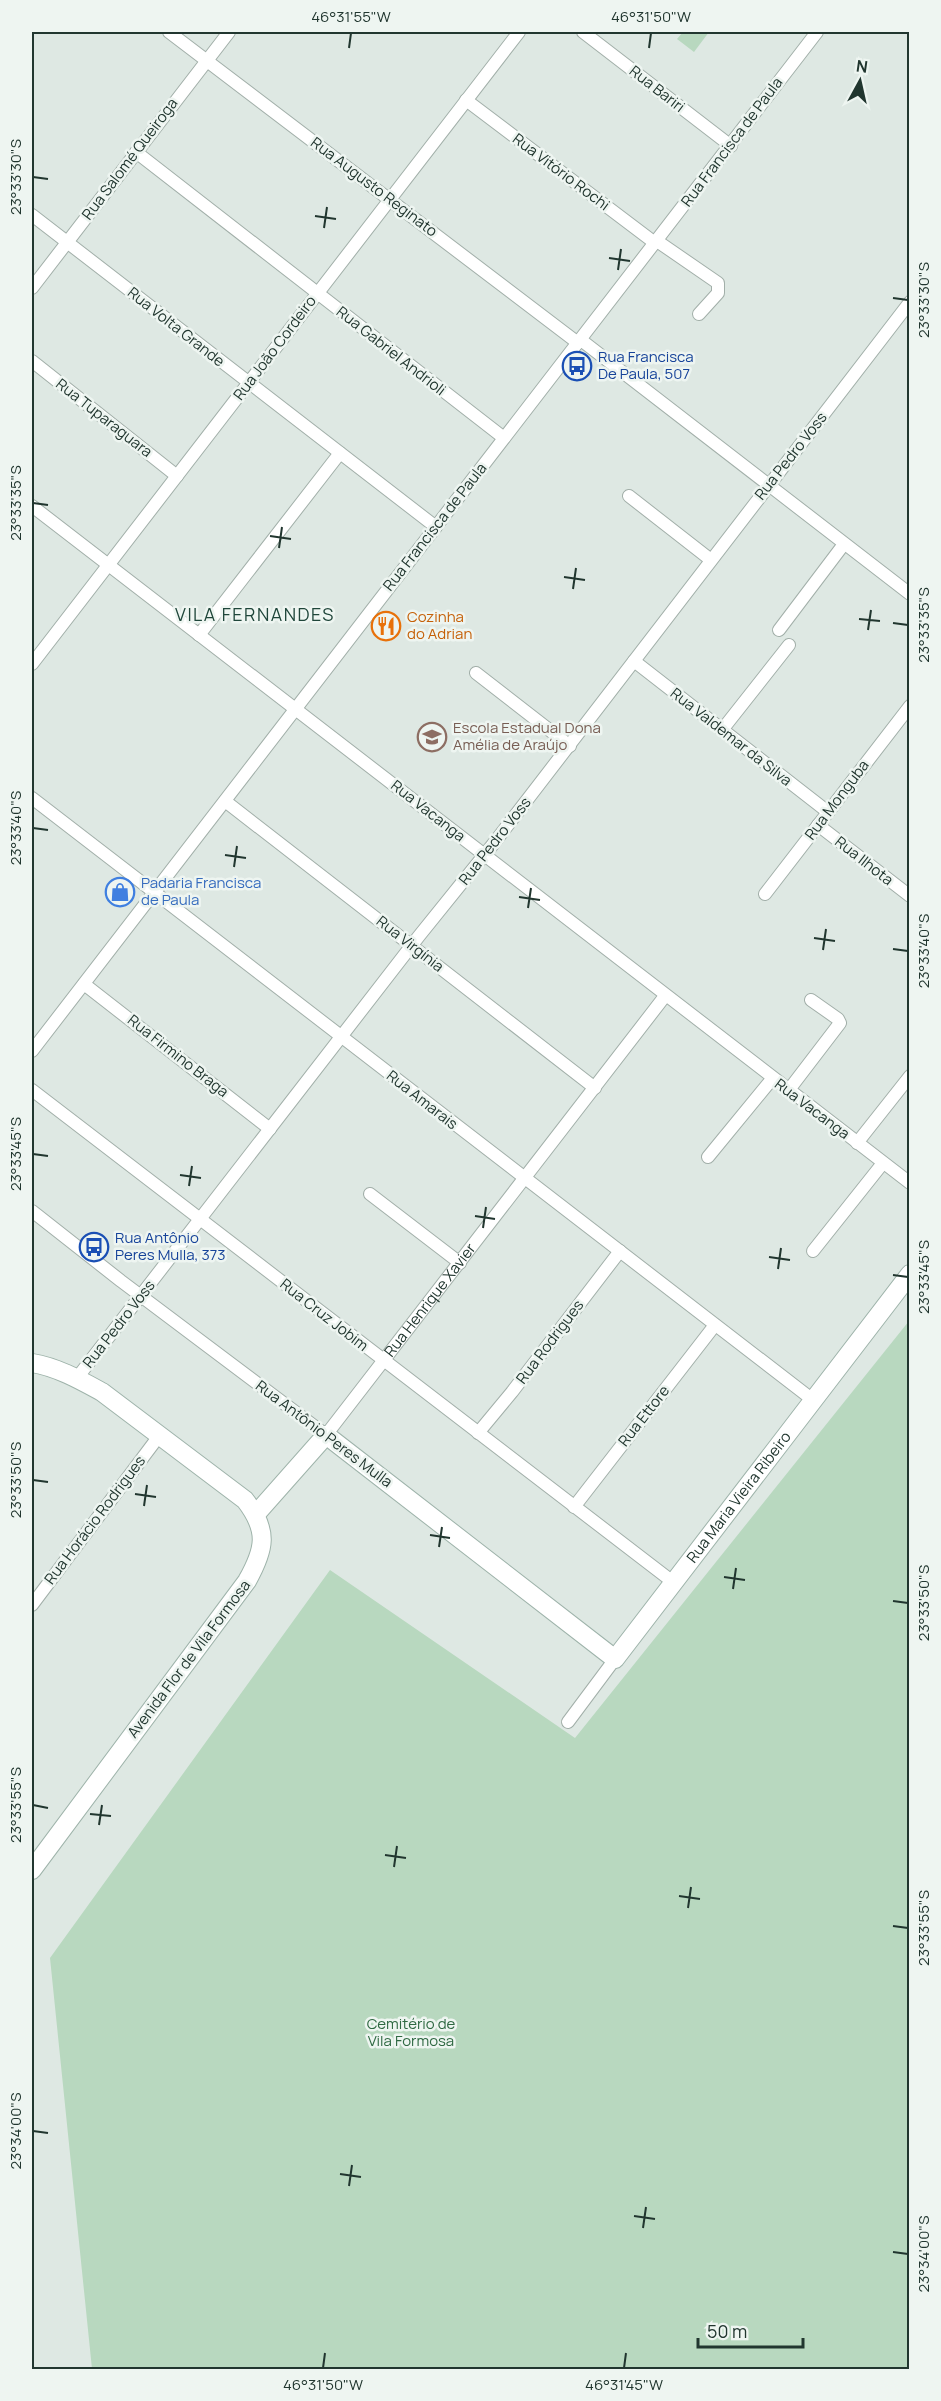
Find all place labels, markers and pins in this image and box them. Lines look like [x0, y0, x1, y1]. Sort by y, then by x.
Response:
place label: Rua Francisca De Paula, 507 [598, 346, 694, 384]
bus stop icon: Rua Francisca De Paula, 507 [561, 350, 593, 382]
place label: Cozinha do Adrian [407, 606, 472, 644]
restaurant icon: Cozinha do Adrian [370, 610, 402, 642]
place label: Escola Estadual Dona Amélia de Araújo [453, 717, 601, 755]
school or university icon: Escola Estadual Dona Amélia de Araújo [416, 721, 448, 753]
place label: Padaria Francisca de Paula [141, 872, 261, 910]
shop icon: Padaria Francisca de Paula [104, 876, 136, 908]
place label: Rua Antônio Peres Mulla, 373 [115, 1227, 226, 1265]
bus stop icon: Rua Antônio Peres Mulla, 373 [78, 1231, 110, 1263]

